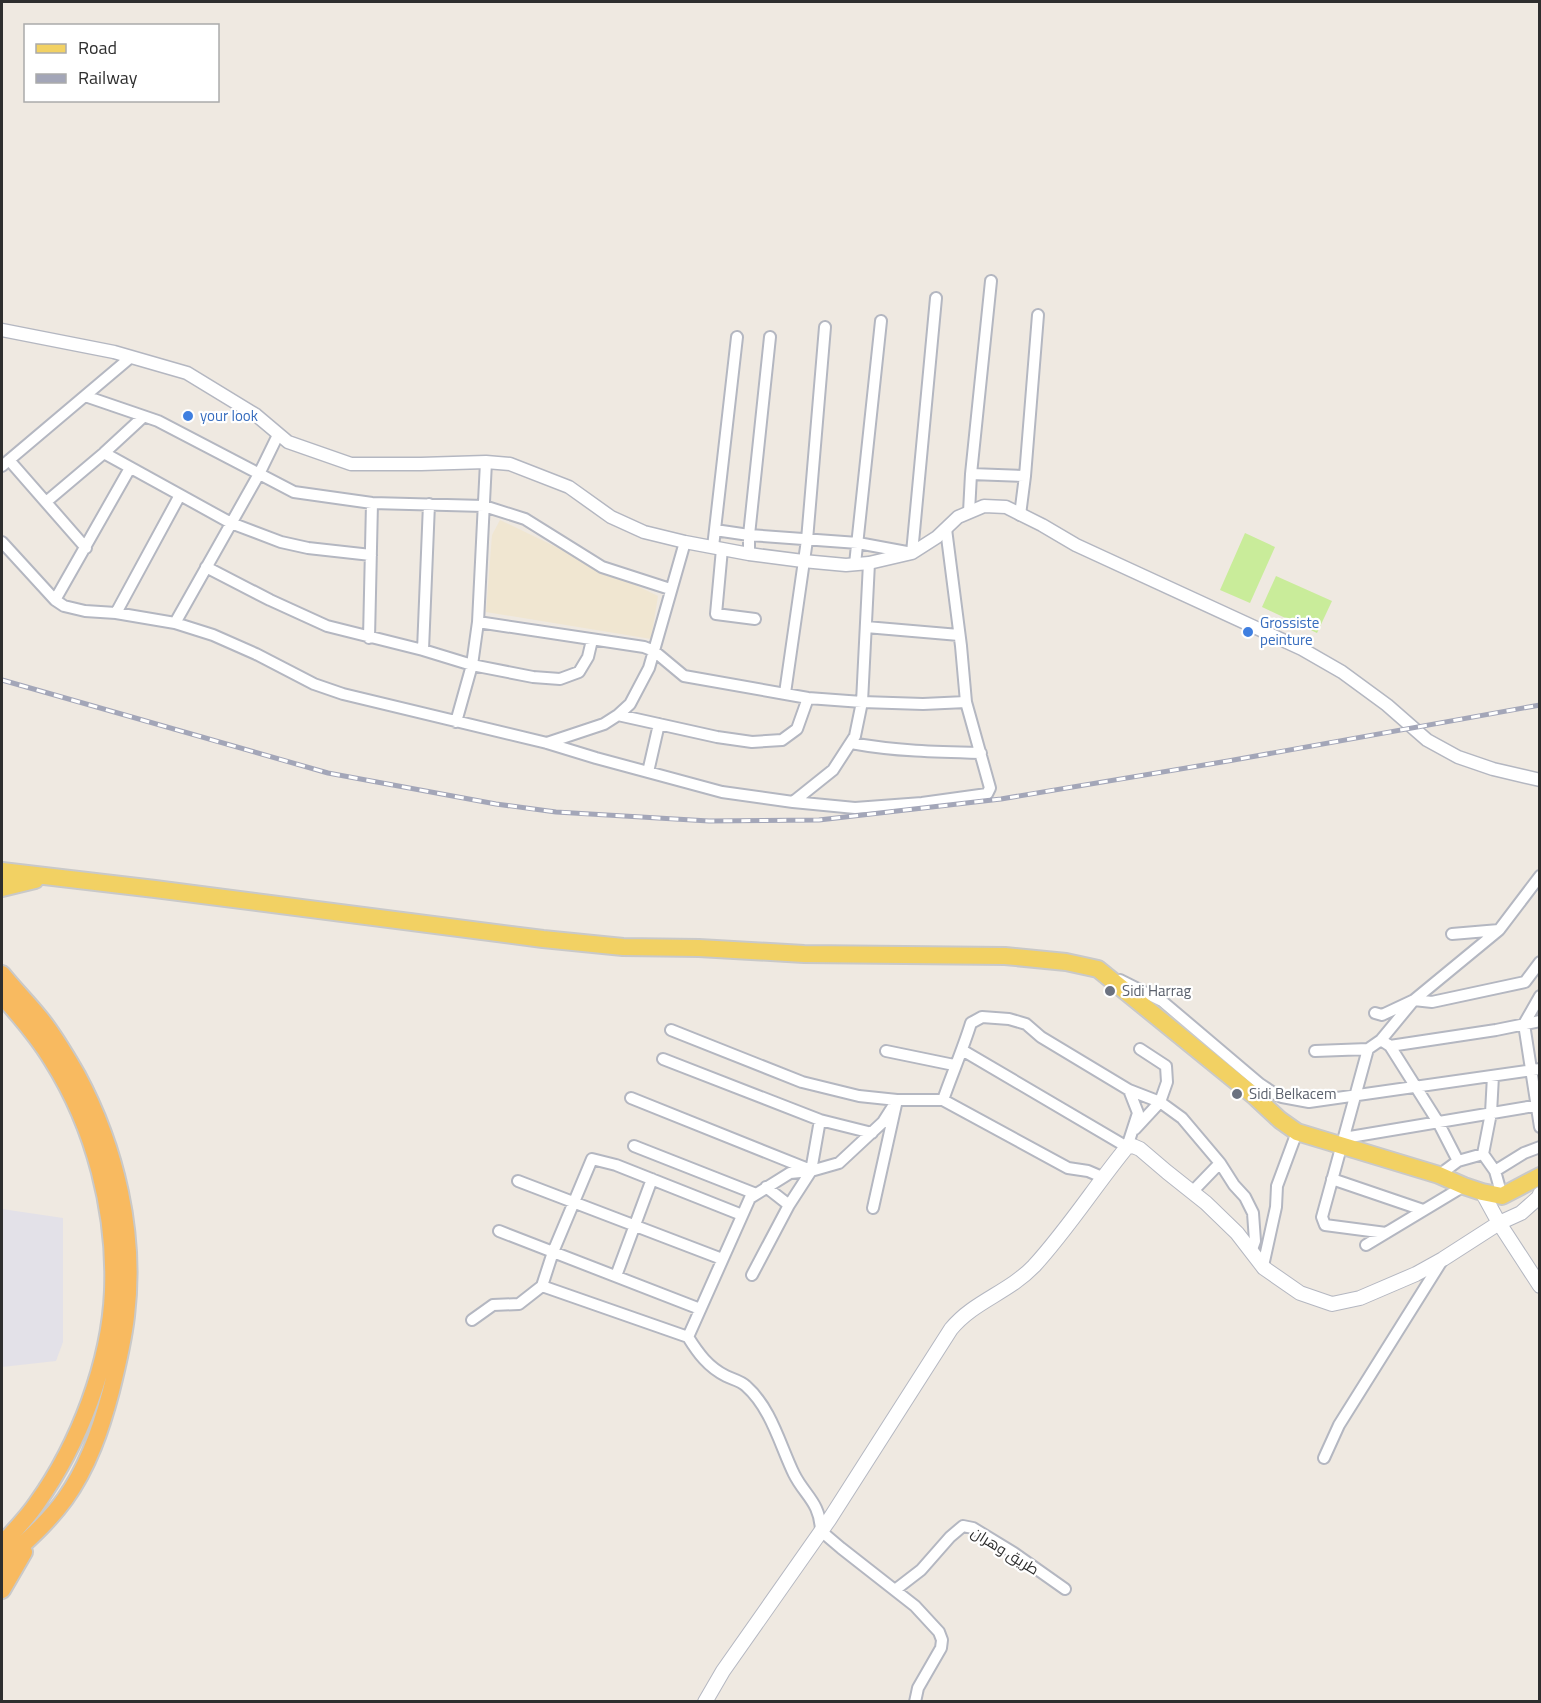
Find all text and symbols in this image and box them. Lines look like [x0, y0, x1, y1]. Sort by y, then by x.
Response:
legend [24, 24, 219, 102]
text: Road [78, 34, 117, 61]
text: Railway [78, 64, 138, 91]
place label: your look [200, 404, 258, 427]
marker: your look [181, 409, 195, 423]
place label: Grossiste peinture [1260, 611, 1319, 651]
marker: Grossiste peinture [1241, 625, 1255, 639]
place label: Sidi Harrag [1122, 979, 1191, 1002]
marker: Sidi Harrag [1103, 984, 1117, 998]
place label: Sidi Belkacem [1249, 1082, 1336, 1105]
marker: Sidi Belkacem [1230, 1087, 1244, 1101]
street label: طريق وهران [967, 1521, 1044, 1581]

